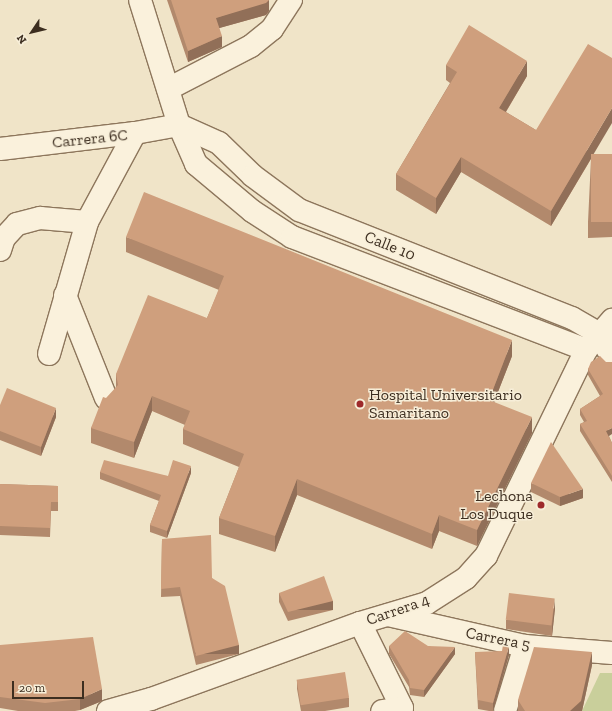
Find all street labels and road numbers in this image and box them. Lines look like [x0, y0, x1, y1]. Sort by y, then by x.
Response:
street label: Carrera 6C [51, 125, 129, 153]
street label: Calle 10 [362, 227, 418, 265]
street label: Carrera 4 [364, 590, 432, 630]
street label: Carrera 5 [464, 623, 532, 655]

